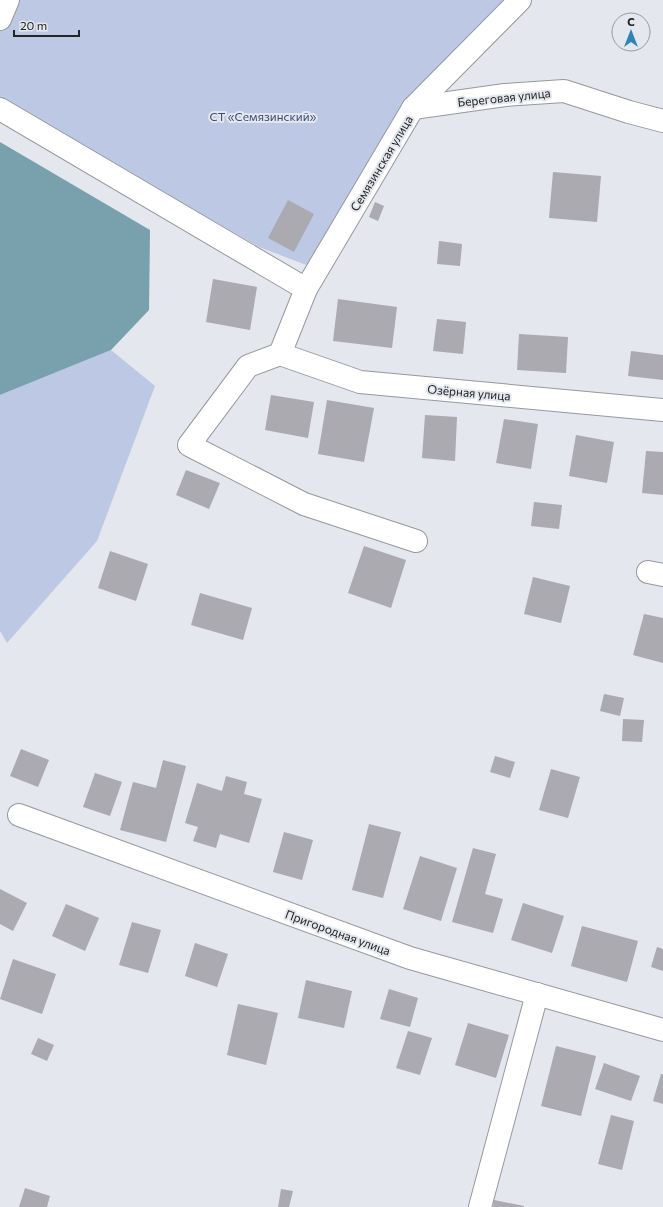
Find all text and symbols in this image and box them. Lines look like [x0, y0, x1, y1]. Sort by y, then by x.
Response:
scale bar [14, 12, 79, 38]
north arrow [611, 12, 651, 52]
text: С [627, 15, 635, 28]
text: 20 m [20, 18, 47, 32]
street label: Береговая улица [457, 85, 551, 109]
park label: СТ «Семязинский» [210, 109, 317, 123]
street label: Семязинская улица [347, 113, 415, 213]
street label: Озёрная улица [427, 381, 511, 403]
street label: Пригородная улица [284, 906, 392, 958]

